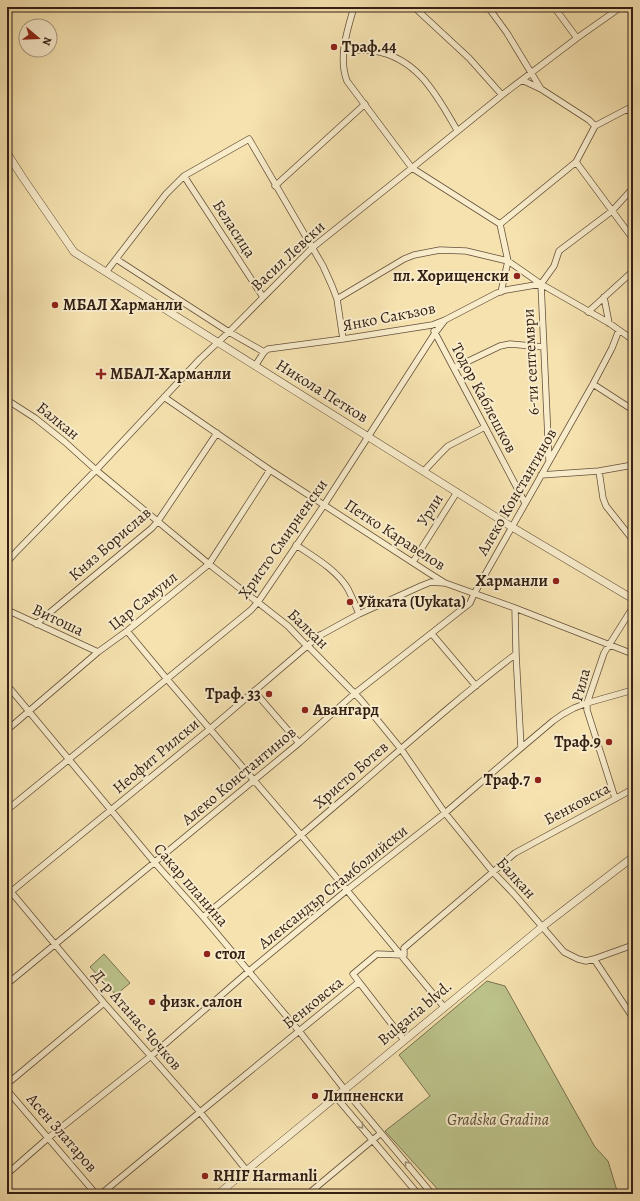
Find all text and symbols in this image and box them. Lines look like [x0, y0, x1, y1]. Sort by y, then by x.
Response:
north arrow [18, 18, 58, 58]
text: N [39, 35, 55, 47]
place label: Траф.44 [342, 36, 397, 58]
marker: Траф.44 [329, 42, 339, 52]
street label: Беласица [207, 196, 261, 263]
street label: Васил Левски [246, 216, 330, 296]
place label: пл. Хорищенски [393, 265, 509, 287]
marker: пл. Хорищенски [512, 271, 522, 281]
place label: МБАЛ Харманли [63, 294, 183, 316]
street label: Янко Сакъзов [341, 297, 437, 337]
marker: МБАЛ Харманли [50, 300, 60, 310]
street label: 6-ти септември [517, 308, 545, 416]
street label: Тодор Каблешков [446, 339, 522, 457]
street label: Никола Петков [272, 354, 372, 428]
place label: МБАЛ-Харманли [110, 363, 231, 385]
marker: МБАЛ-Харманли [95, 368, 107, 380]
street label: Балкан [32, 397, 84, 445]
street label: Алеко Константинов [471, 424, 562, 560]
street label: Христо Смирненски [233, 475, 333, 603]
street label: Урли [412, 490, 448, 530]
street label: Петко Каравелов [340, 494, 450, 576]
street label: Княз Борислав [64, 502, 156, 586]
street label: Цар Самуил [104, 566, 182, 636]
place label: Харманли [476, 570, 548, 592]
marker: Харманли [551, 576, 561, 586]
place label: Уйката (Uykata) [358, 591, 466, 613]
marker: Уйката (Uykata) [345, 597, 355, 607]
street label: Витоша [29, 599, 88, 642]
street label: Балкан [283, 604, 333, 654]
street label: Рила [566, 665, 596, 704]
place label: Траф. 33 [205, 683, 261, 705]
marker: Траф. 33 [264, 689, 274, 699]
place label: Авангард [312, 699, 379, 721]
marker: Авангард [300, 705, 310, 715]
street label: Неофит Рилски [108, 713, 204, 799]
street label: Алеко Константинов [176, 722, 301, 831]
place label: Траф.9 [554, 731, 601, 753]
street label: Христо Ботев [309, 736, 393, 814]
marker: Траф.9 [604, 737, 614, 747]
place label: Траф.7 [484, 769, 530, 791]
marker: Траф.7 [533, 775, 543, 785]
street label: Бенковска [540, 777, 615, 831]
street label: Александър Стамболийски [253, 820, 412, 955]
street label: Сакар планина [149, 838, 234, 932]
street label: Балкан [491, 852, 541, 904]
place label: стол [215, 943, 246, 965]
marker: стол [202, 949, 212, 959]
street label: Д-р Атанас Чочков [87, 965, 187, 1075]
street label: Бенковска [278, 971, 348, 1034]
street label: Bulgaria blvd. [373, 975, 457, 1051]
place label: физк. салон [160, 991, 242, 1013]
marker: физк. салон [147, 997, 157, 1007]
place label: Липненски [323, 1085, 404, 1107]
street label: Асен Златаров [21, 1088, 102, 1177]
marker: Липненски [310, 1091, 320, 1101]
park label: Gradska Gradina [447, 1109, 550, 1131]
one-way arrow [357, 1122, 364, 1129]
one-way arrow [405, 1162, 412, 1169]
place label: RHIF Harmanli [213, 1165, 318, 1187]
marker: RHIF Harmanli [200, 1171, 210, 1181]

